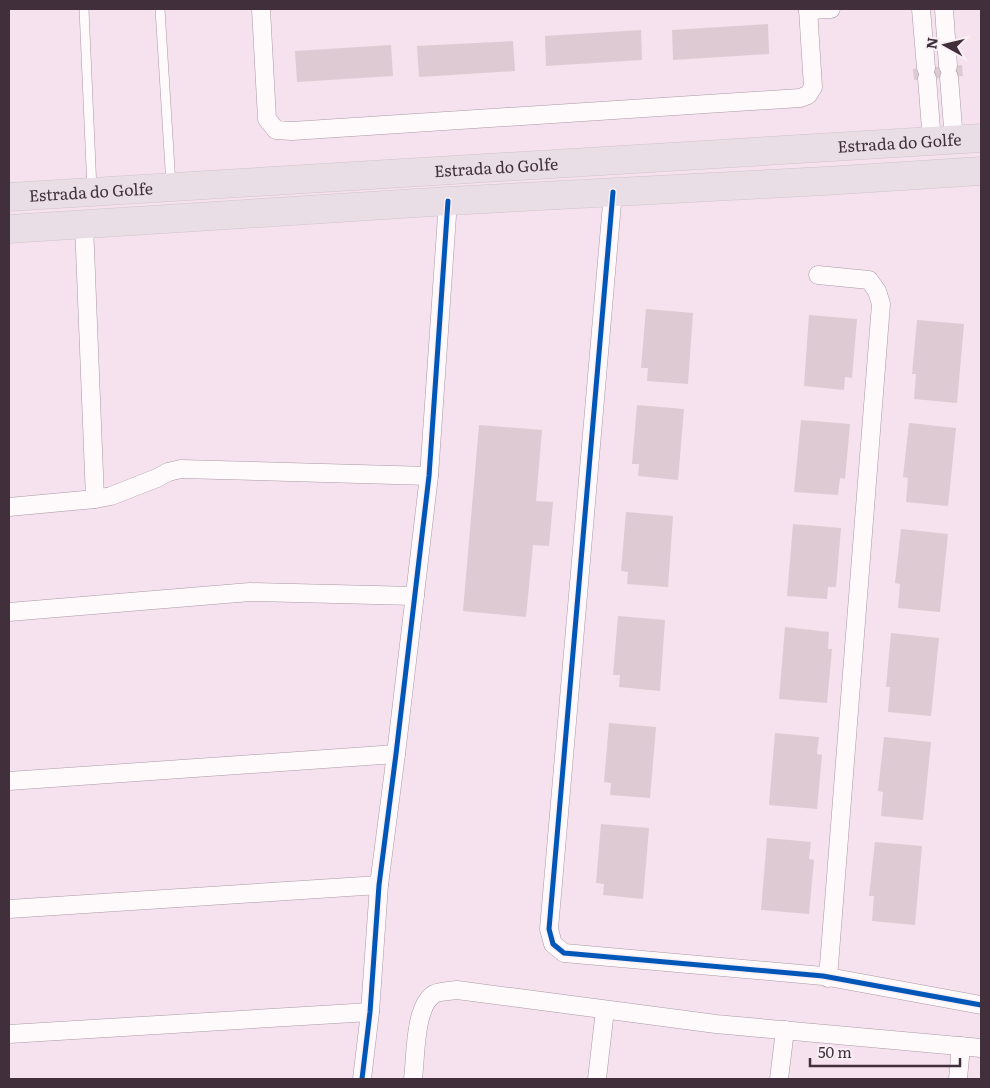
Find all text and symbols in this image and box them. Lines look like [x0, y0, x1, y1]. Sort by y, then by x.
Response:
north arrow [920, 20, 970, 70]
text: N [920, 36, 942, 50]
street label: Estrada do Golfe [837, 126, 962, 158]
street label: Estrada do Golfe [433, 151, 559, 182]
street label: Estrada do Golfe [28, 175, 154, 207]
scale bar [810, 1036, 960, 1068]
text: 50 m [818, 1040, 852, 1063]

